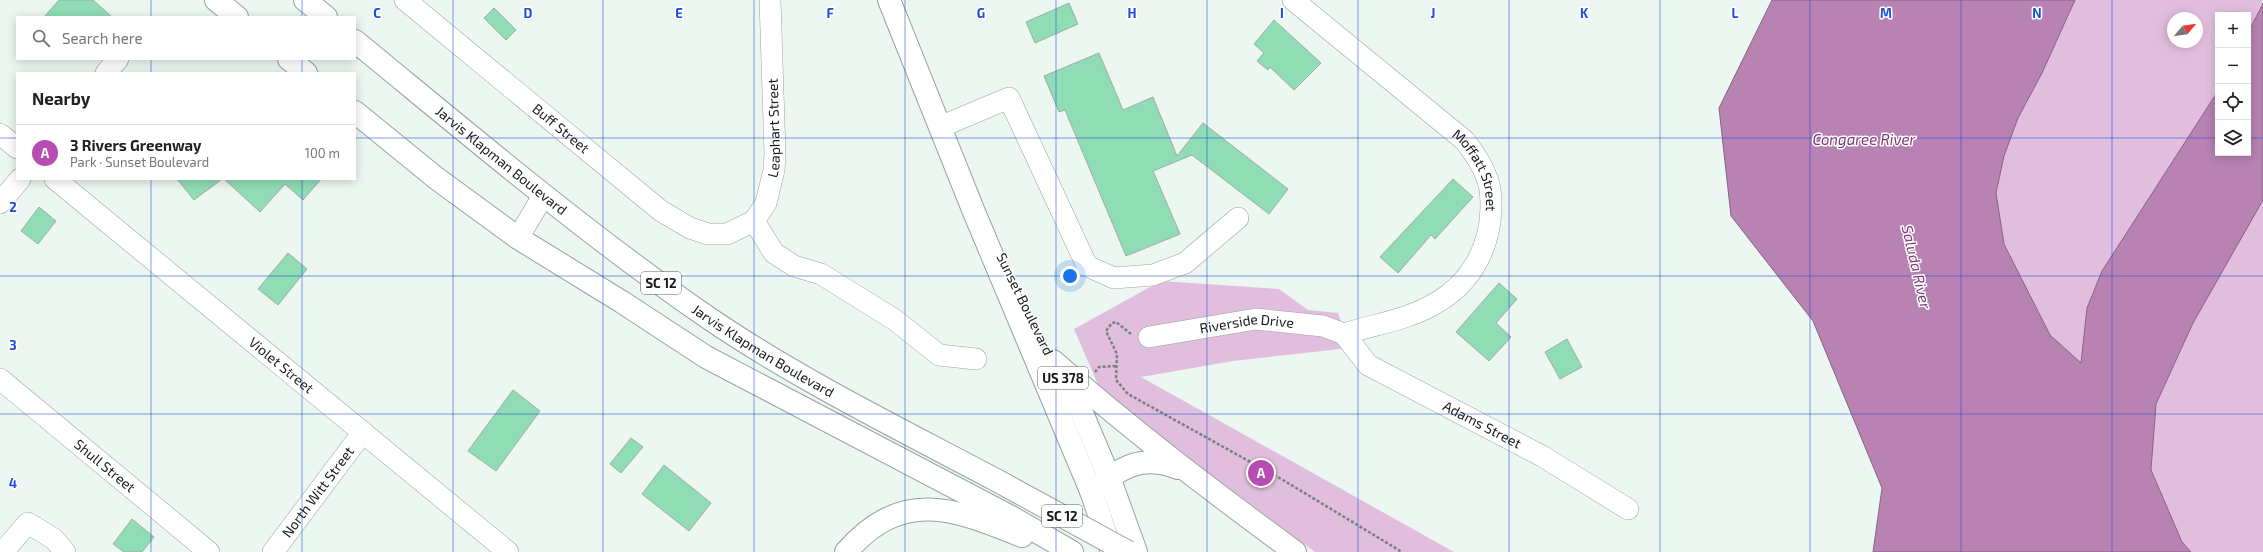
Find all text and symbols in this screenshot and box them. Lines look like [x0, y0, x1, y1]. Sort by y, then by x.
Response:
text: C [373, 5, 381, 21]
text: D [524, 5, 533, 21]
text: E [675, 5, 683, 21]
text: F [826, 5, 834, 21]
text: G [977, 5, 985, 21]
text: H [1128, 5, 1137, 21]
text: I [1280, 5, 1284, 21]
text: J [1431, 5, 1435, 21]
text: K [1580, 5, 1589, 21]
text: L [1732, 5, 1739, 21]
text: M [1880, 5, 1892, 21]
text: N [2032, 5, 2042, 21]
north arrow [2167, 12, 2203, 48]
map controls [2215, 12, 2251, 156]
button: + [2215, 12, 2251, 48]
search box [16, 16, 356, 60]
icon: search [30, 27, 52, 49]
text: Search here [62, 29, 143, 47]
button: − [2215, 48, 2251, 84]
street label: Leaphart Street [763, 78, 783, 179]
button: locate [2215, 84, 2251, 120]
text: Nearby [32, 88, 90, 108]
street label: Buff Street [529, 100, 593, 157]
street label: Jarvis Klapman Boulevard [433, 102, 571, 218]
button: layers [2215, 120, 2251, 156]
street label: Moffatt Street [1449, 125, 1500, 212]
water label: Congaree River [1812, 130, 1917, 148]
text: 3 Rivers Greenway [70, 136, 202, 154]
text: A [41, 145, 49, 161]
text: 100 m [305, 145, 340, 161]
text: Park · Sunset Boulevard [70, 154, 209, 170]
text: 2 [9, 199, 17, 215]
water label: Saluda River [1899, 223, 1936, 311]
street label: Sunset Boulevard [993, 250, 1058, 358]
your location [1060, 266, 1080, 286]
road number: SC 12 [641, 272, 681, 294]
street label: Jarvis Klapman Boulevard [689, 300, 837, 400]
street label: Riverside Drive [1198, 310, 1295, 336]
street label: Violet Street [246, 333, 317, 397]
text: 3 [9, 337, 17, 353]
road number: US 378 [1038, 367, 1088, 389]
street label: Adams Street [1440, 397, 1524, 452]
street label: Shull Street [71, 435, 139, 495]
street label: North Witt Street [278, 443, 357, 541]
pin: A [1248, 458, 1274, 488]
text: 4 [9, 475, 17, 491]
road number: SC 12 [1042, 505, 1082, 527]

